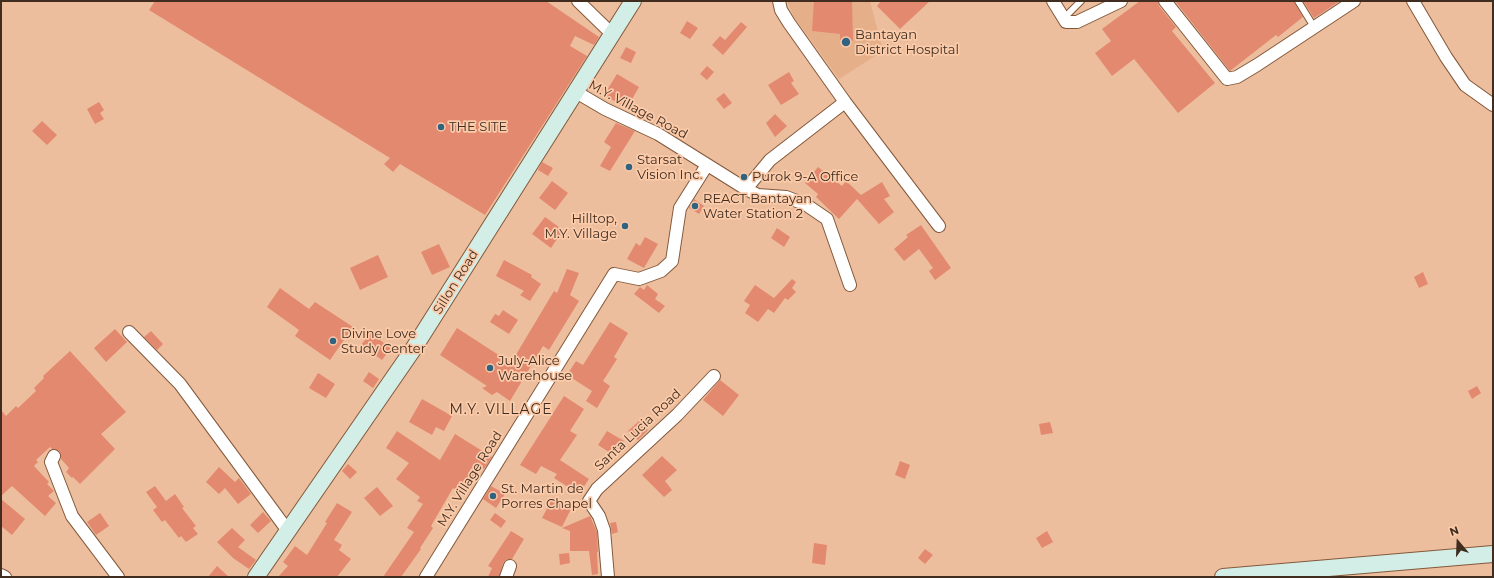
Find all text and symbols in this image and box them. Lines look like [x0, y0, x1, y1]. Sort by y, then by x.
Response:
place label: Bantayan District Hospital [855, 27, 959, 58]
marker: Bantayan District Hospital [840, 36, 852, 48]
street label: M.Y. Village Road [586, 77, 690, 143]
place label: THE SITE [449, 119, 507, 135]
marker: THE SITE [436, 122, 446, 132]
place label: Starsat Vision Inc. [637, 152, 703, 183]
marker: Starsat Vision Inc. [624, 162, 634, 172]
place label: Purok 9-A Office [752, 169, 858, 185]
marker: Purok 9-A Office [739, 172, 749, 182]
place label: REACT Bantayan Water Station 2 [703, 191, 812, 222]
marker: REACT Bantayan Water Station 2 [690, 201, 700, 211]
place label: Hilltop, M.Y. Village [545, 211, 617, 242]
marker: Hilltop, M.Y. Village [620, 221, 630, 231]
street label: Sillon Road [430, 247, 482, 317]
place label: Divine Love Study Center [341, 326, 426, 357]
marker: Divine Love Study Center [328, 336, 338, 346]
place label: July-Alice Warehouse [498, 353, 572, 384]
marker: July-Alice Warehouse [485, 363, 495, 373]
street label: Santa Lucia Road [591, 386, 685, 474]
district label: M.Y. VILLAGE [449, 402, 553, 418]
street label: M.Y. Village Road [434, 428, 506, 530]
place label: St. Martin de Porres Chapel [501, 481, 592, 512]
marker: St. Martin de Porres Chapel [488, 491, 498, 501]
north arrow [1438, 522, 1478, 562]
text: N [1448, 523, 1461, 539]

